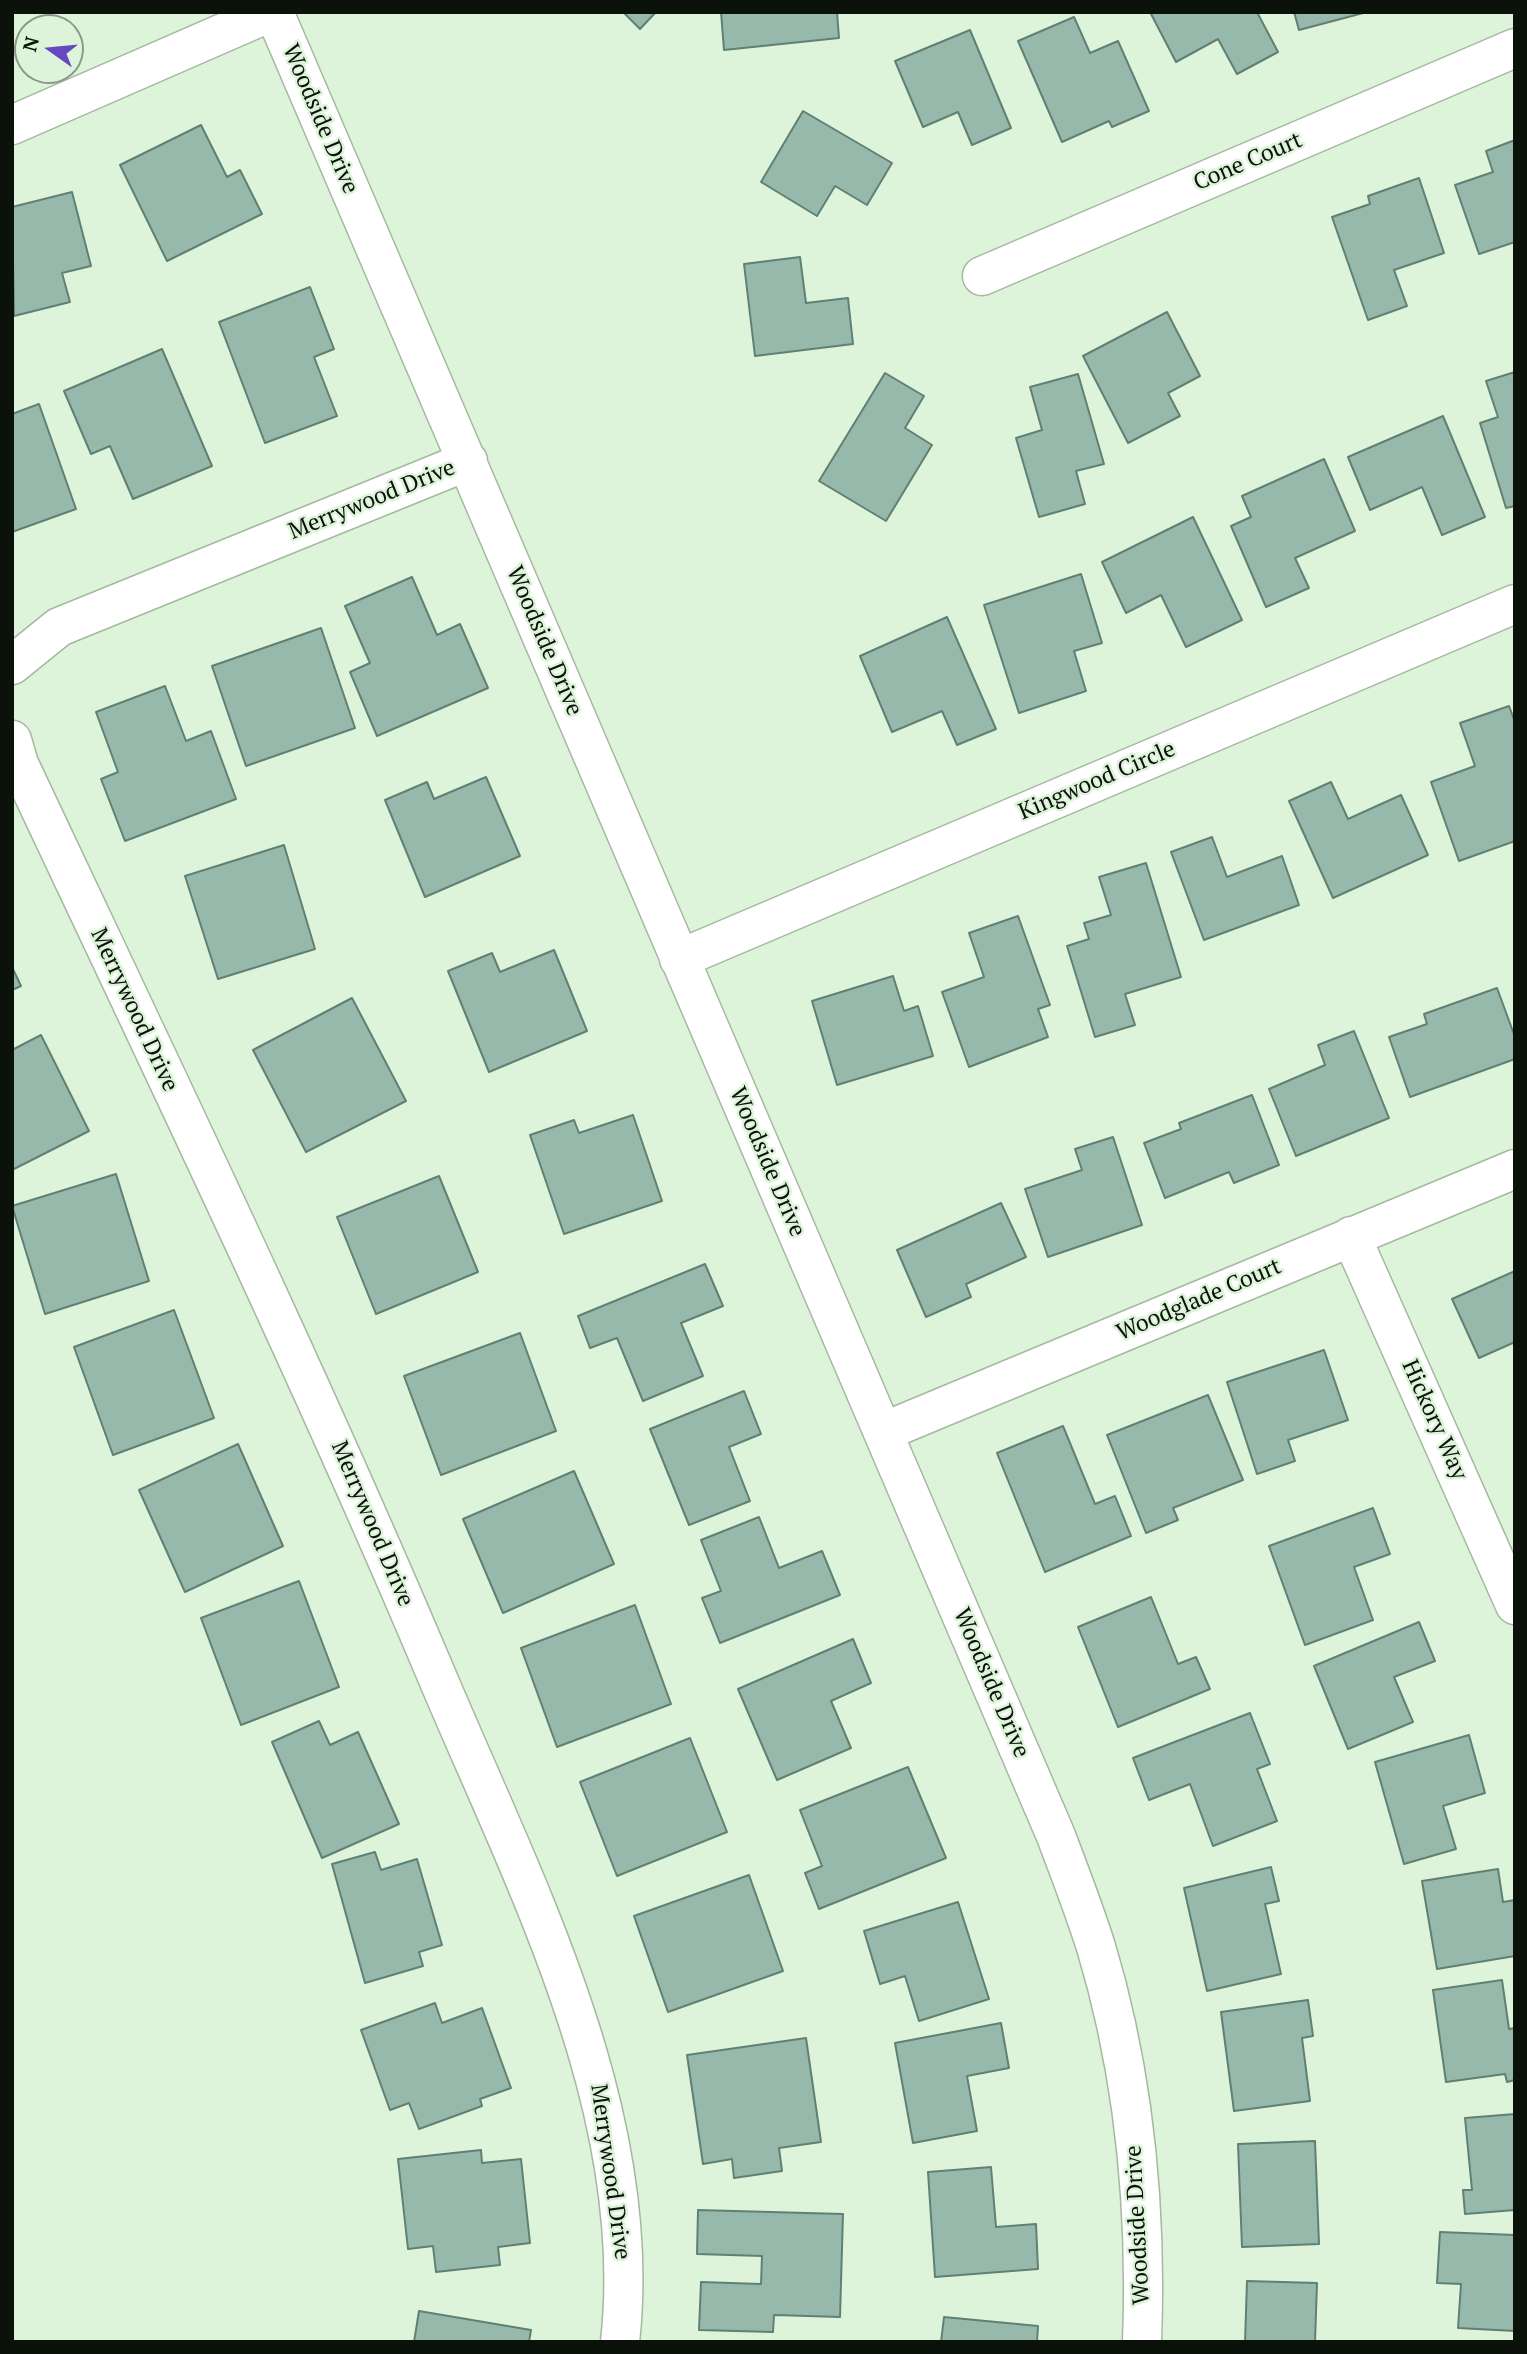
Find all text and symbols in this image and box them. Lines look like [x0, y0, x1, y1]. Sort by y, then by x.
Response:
north arrow [14, 14, 84, 84]
text: N [16, 34, 44, 54]
street label: Woodside Drive [276, 40, 364, 198]
street label: Cone Court [1190, 127, 1306, 197]
street label: Merrywood Drive [285, 454, 459, 546]
street label: Woodside Drive [500, 562, 588, 720]
street label: Kingwood Circle [1014, 736, 1180, 826]
street label: Merrywood Drive [84, 924, 184, 1096]
street label: Woodside Drive [723, 1083, 811, 1241]
street label: Woodglade Court [1112, 1253, 1286, 1347]
street label: Hickory Way [1395, 1356, 1473, 1484]
street label: Merrywood Drive [325, 1437, 419, 1611]
street label: Woodside Drive [947, 1604, 1035, 1762]
street label: Merrywood Drive [584, 2082, 636, 2262]
street label: Woodside Drive [1120, 2144, 1156, 2306]

